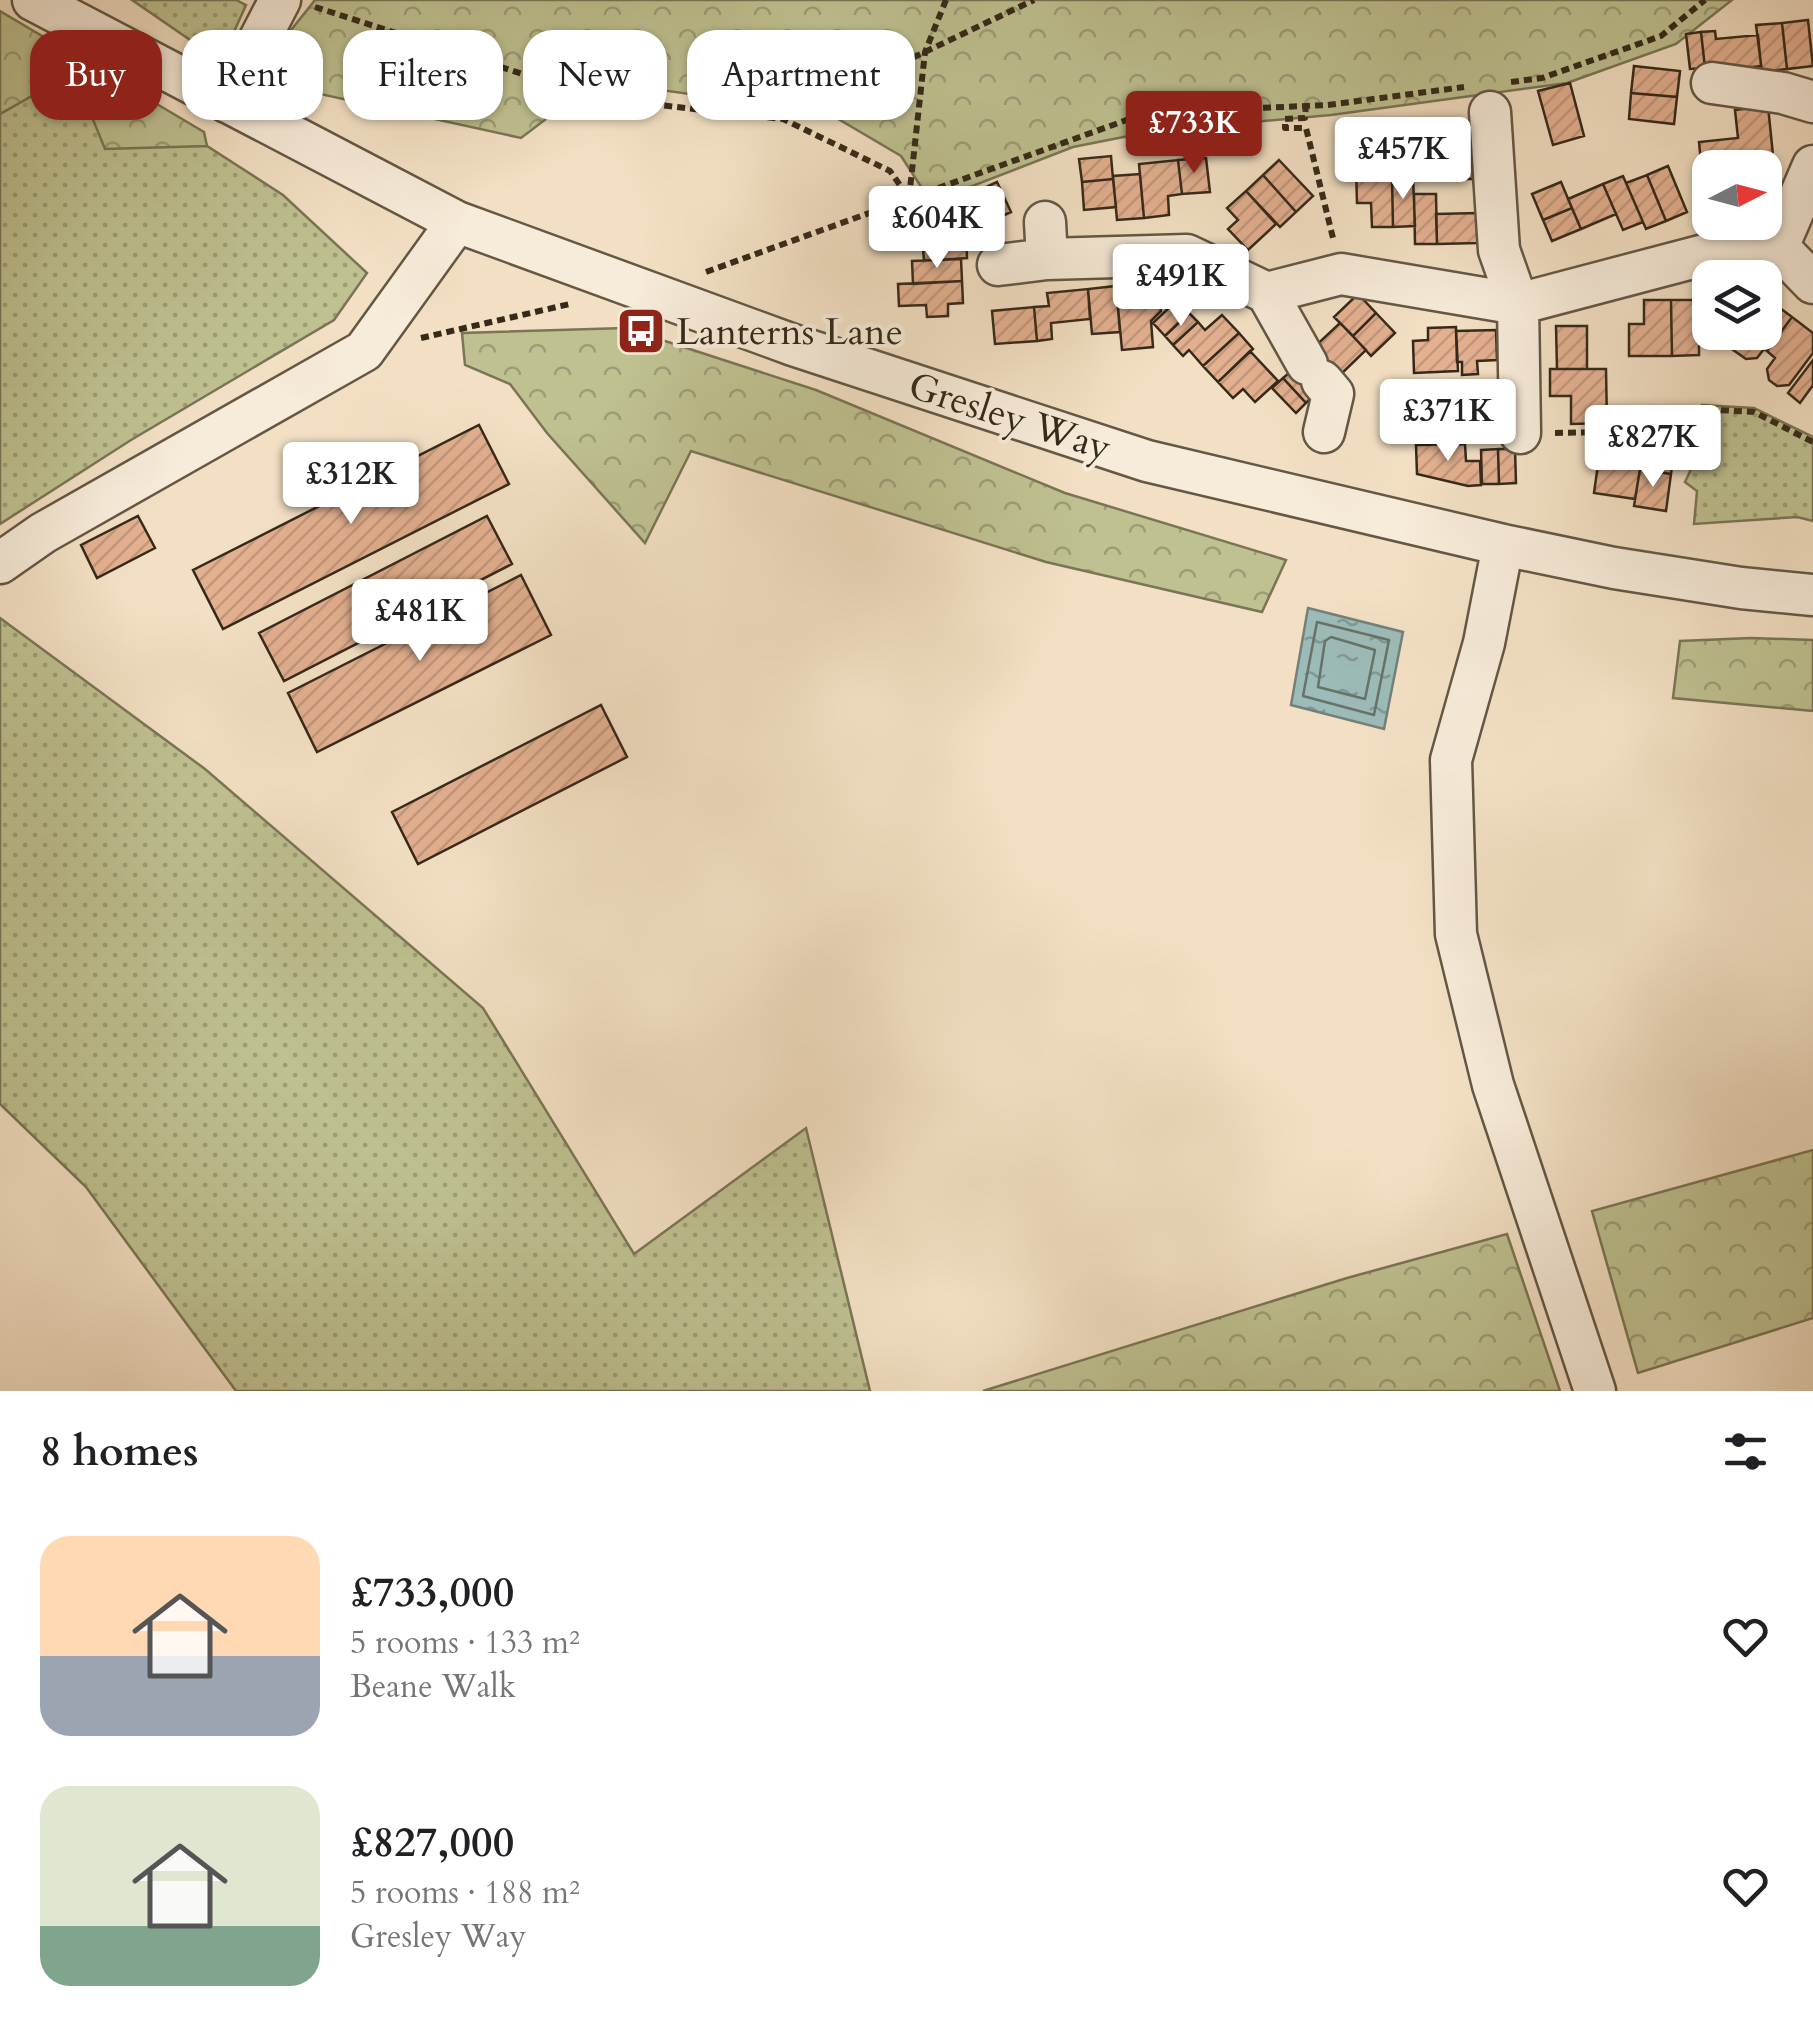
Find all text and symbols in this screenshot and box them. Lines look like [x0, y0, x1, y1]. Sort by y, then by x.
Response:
chip: Buy [30, 30, 162, 120]
chip: Rent [182, 30, 323, 120]
chip: Filters [343, 30, 503, 120]
chip: New [523, 30, 667, 120]
chip: Apartment [687, 30, 915, 120]
pin: £733K [1124, 91, 1264, 176]
text: £733K [1148, 101, 1240, 145]
pin: £457K [1333, 117, 1473, 202]
text: £457K [1357, 127, 1449, 171]
north arrow [1692, 150, 1782, 240]
map controls [1692, 150, 1782, 350]
pin: £604K [867, 186, 1007, 271]
text: £604K [891, 196, 983, 240]
pin: £491K [1111, 244, 1251, 329]
text: £491K [1135, 254, 1227, 298]
button: layers [1692, 260, 1782, 350]
bus stop icon: Lanterns Lane [615, 305, 667, 357]
place label: Lanterns Lane [676, 306, 903, 358]
street label: Gresley Way [902, 360, 1117, 474]
pin: £371K [1378, 379, 1518, 464]
text: £371K [1402, 389, 1494, 433]
pin: £827K [1583, 405, 1723, 490]
text: £827K [1607, 415, 1699, 459]
pin: £312K [281, 442, 421, 527]
text: £312K [305, 452, 397, 496]
pin: £481K [350, 579, 490, 664]
text: £481K [374, 589, 466, 633]
text: 8 homes [40, 1423, 198, 1480]
icon: filters [1718, 1424, 1773, 1479]
text: £733,000 [350, 1564, 514, 1621]
icon: home [120, 1576, 240, 1696]
icon: heart [1718, 1609, 1773, 1664]
text: 5 rooms · 133 m² [350, 1621, 580, 1665]
text: Beane Walk [350, 1665, 516, 1709]
text: £827,000 [350, 1814, 514, 1871]
icon: home [120, 1826, 240, 1946]
icon: heart [1718, 1859, 1773, 1914]
text: 5 rooms · 188 m² [350, 1871, 580, 1915]
text: Gresley Way [350, 1915, 526, 1959]

